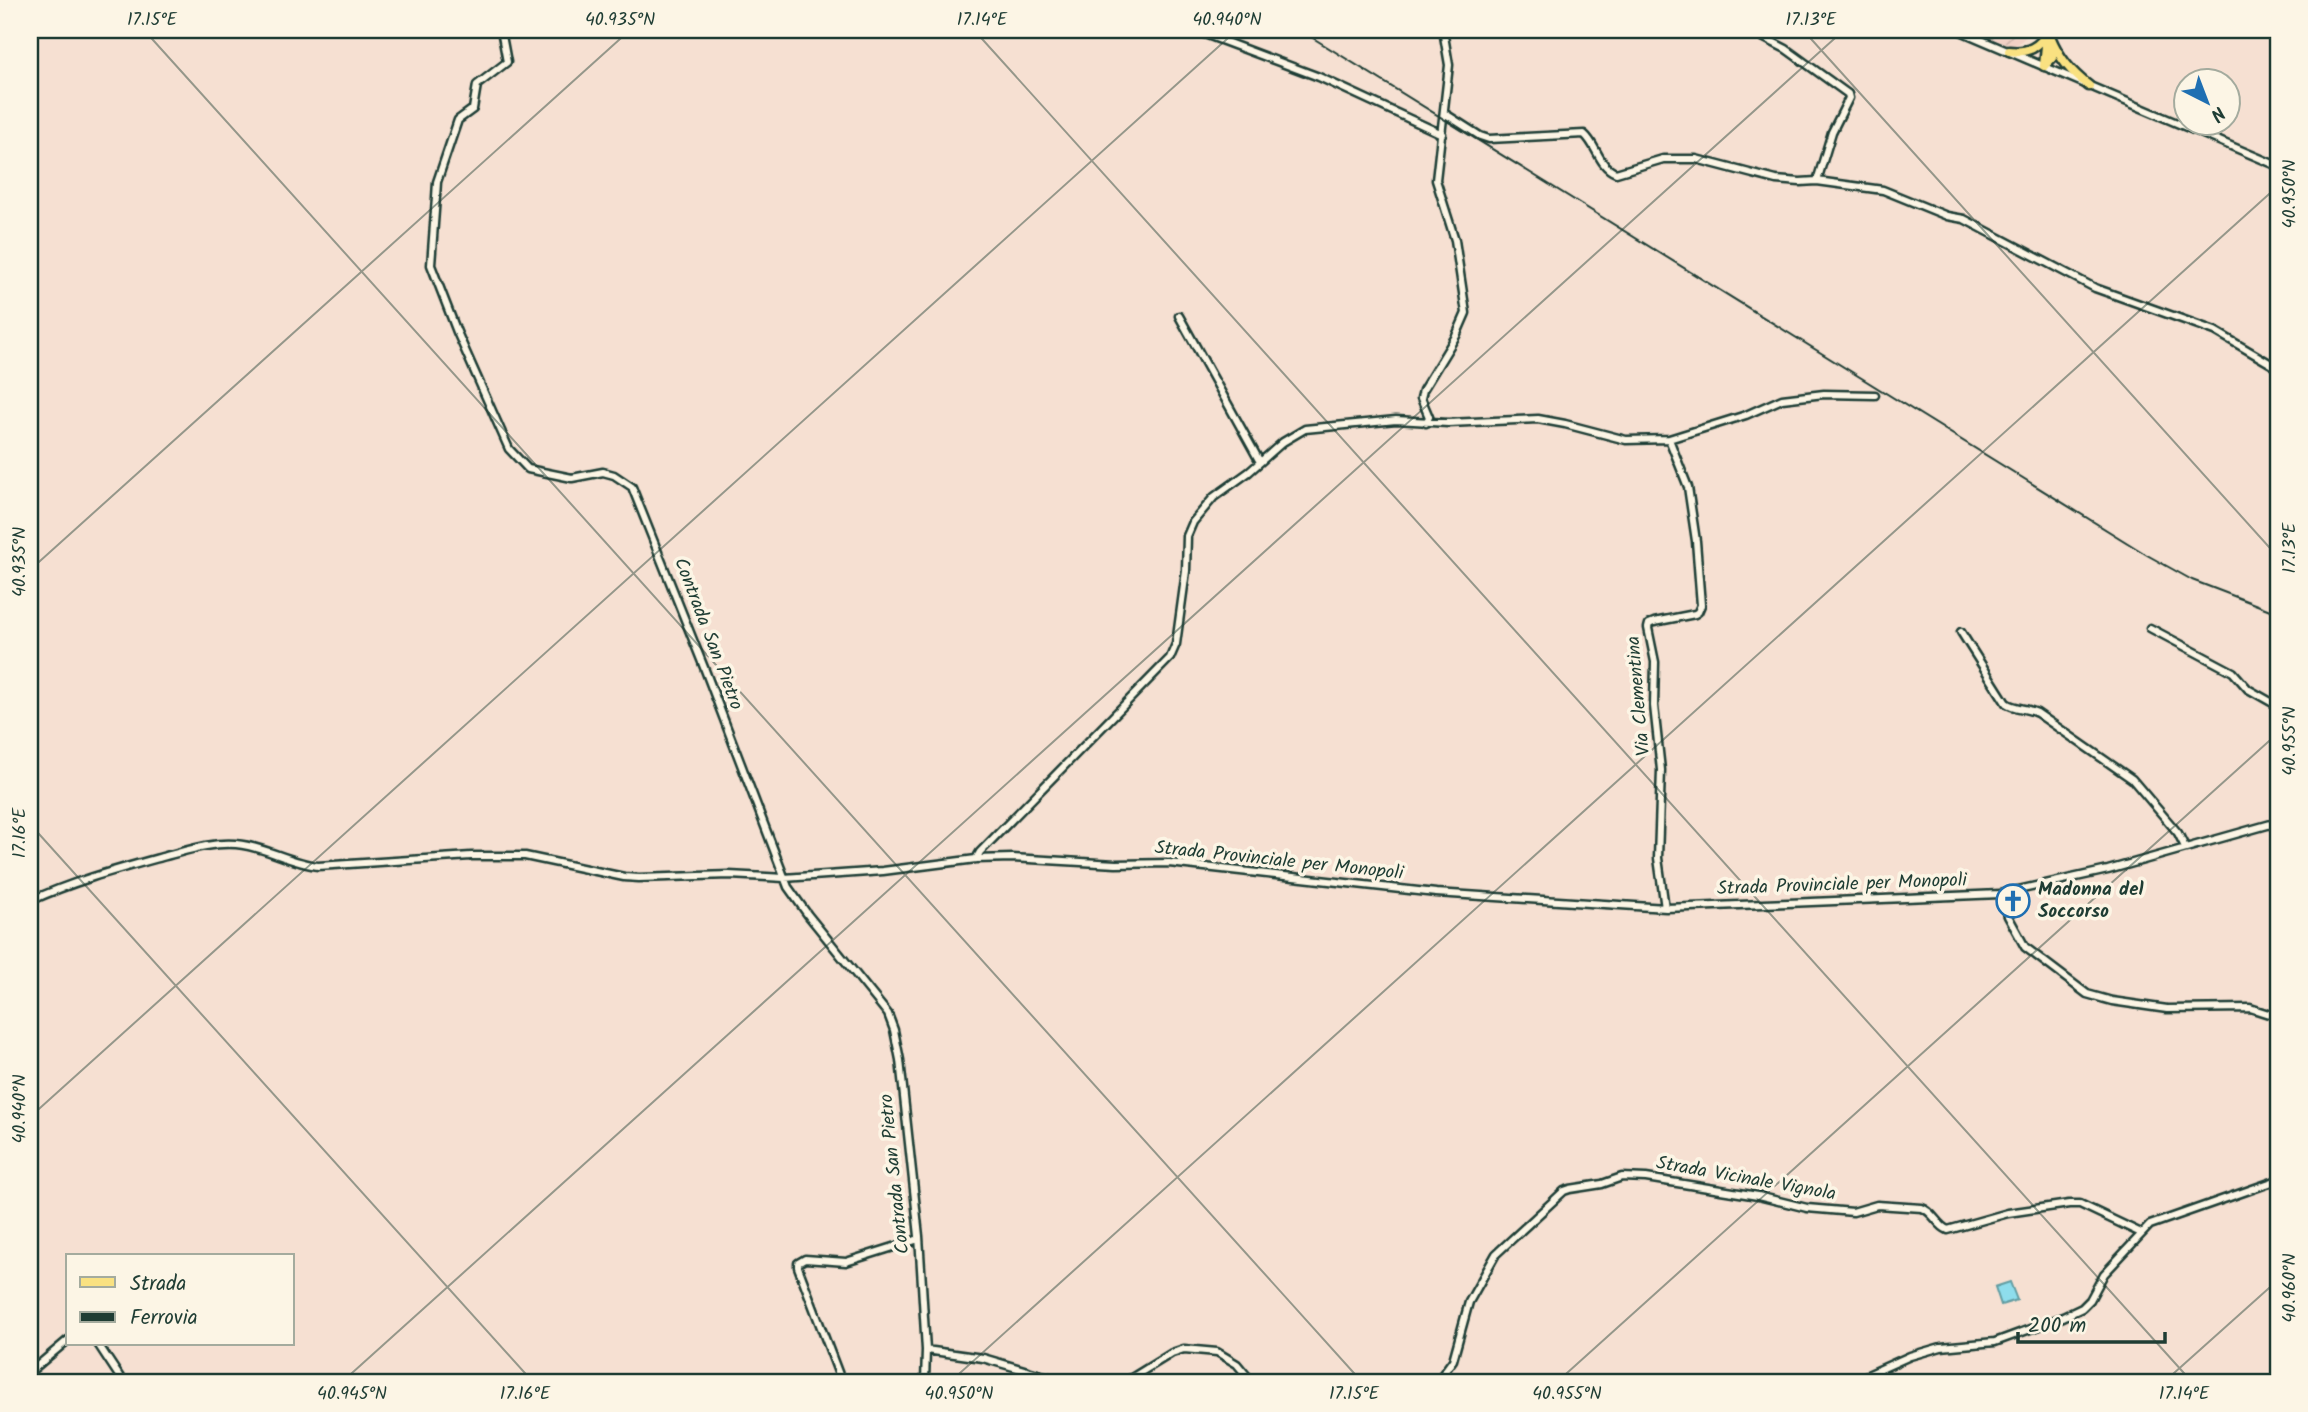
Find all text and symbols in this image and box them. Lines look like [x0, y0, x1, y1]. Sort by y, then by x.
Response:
text: 17.15°E [127, 6, 178, 35]
text: 40.935°N [585, 6, 655, 35]
text: 17.14°E [957, 6, 1008, 35]
text: 40.940°N [1192, 6, 1262, 35]
text: 17.13°E [1786, 6, 1837, 35]
north arrow [2172, 66, 2242, 136]
text: N [2203, 98, 2232, 128]
text: 40.950°N [2276, 160, 2305, 228]
text: 17.13°E [2276, 522, 2305, 573]
text: 40.935°N [6, 527, 35, 597]
street label: Contrada San Pietro [665, 553, 751, 715]
street label: Via Clementina [1619, 635, 1659, 757]
text: 40.955°N [2276, 706, 2305, 776]
text: 17.16°E [6, 807, 35, 858]
street label: Strada Provinciale per Monopoli [1153, 833, 1406, 889]
street label: Strada Provinciale per Monopoli [1717, 866, 1969, 904]
place label: Madonna del Soccorso [2038, 875, 2145, 927]
church icon: Madonna del Soccorso [1994, 882, 2032, 920]
text: 40.940°N [6, 1074, 35, 1144]
street label: Contrada San Pietro [872, 1092, 918, 1256]
street label: Strada Vicinale Vignola [1654, 1148, 1838, 1210]
text: 40.960°N [2276, 1253, 2305, 1323]
legend [66, 1254, 294, 1346]
text: Strada [130, 1268, 186, 1301]
scale bar [2018, 1300, 2164, 1344]
text: Ferrovia [130, 1302, 198, 1335]
text: 200 m [2028, 1310, 2086, 1343]
text: 40.945°N [317, 1380, 387, 1409]
text: 17.16°E [500, 1380, 551, 1409]
text: 40.950°N [925, 1380, 993, 1409]
text: 17.15°E [1329, 1380, 1380, 1409]
text: 40.955°N [1532, 1380, 1602, 1409]
text: 17.14°E [2159, 1380, 2210, 1409]

